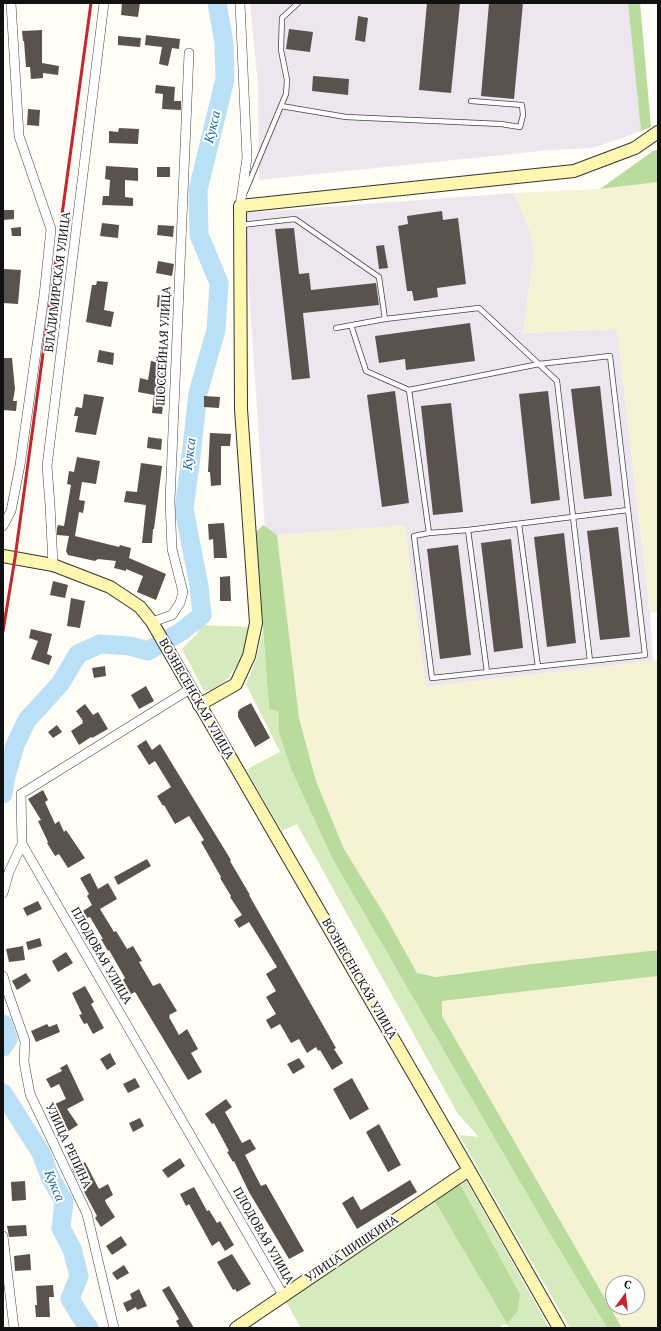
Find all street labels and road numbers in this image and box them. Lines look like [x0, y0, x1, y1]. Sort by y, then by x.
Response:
street label: ВЛАДИМИРСКАЯ УЛИЦА [42, 211, 74, 353]
street label: ШОССЕЙНАЯ УЛИЦА [154, 286, 174, 406]
street label: ВОЗНЕСЕНСКАЯ УЛИЦА [155, 636, 237, 762]
street label: ПЛОДОВАЯ УЛИЦА [67, 905, 135, 1007]
street label: ВОЗНЕСЕНСКАЯ УЛИЦА [318, 916, 400, 1042]
street label: УЛИЦА РЕПИНА [42, 1101, 94, 1191]
street label: ПЛОДОВАЯ УЛИЦА [229, 1185, 297, 1287]
street label: УЛИЦА ШИШКИНА [303, 1213, 401, 1285]

